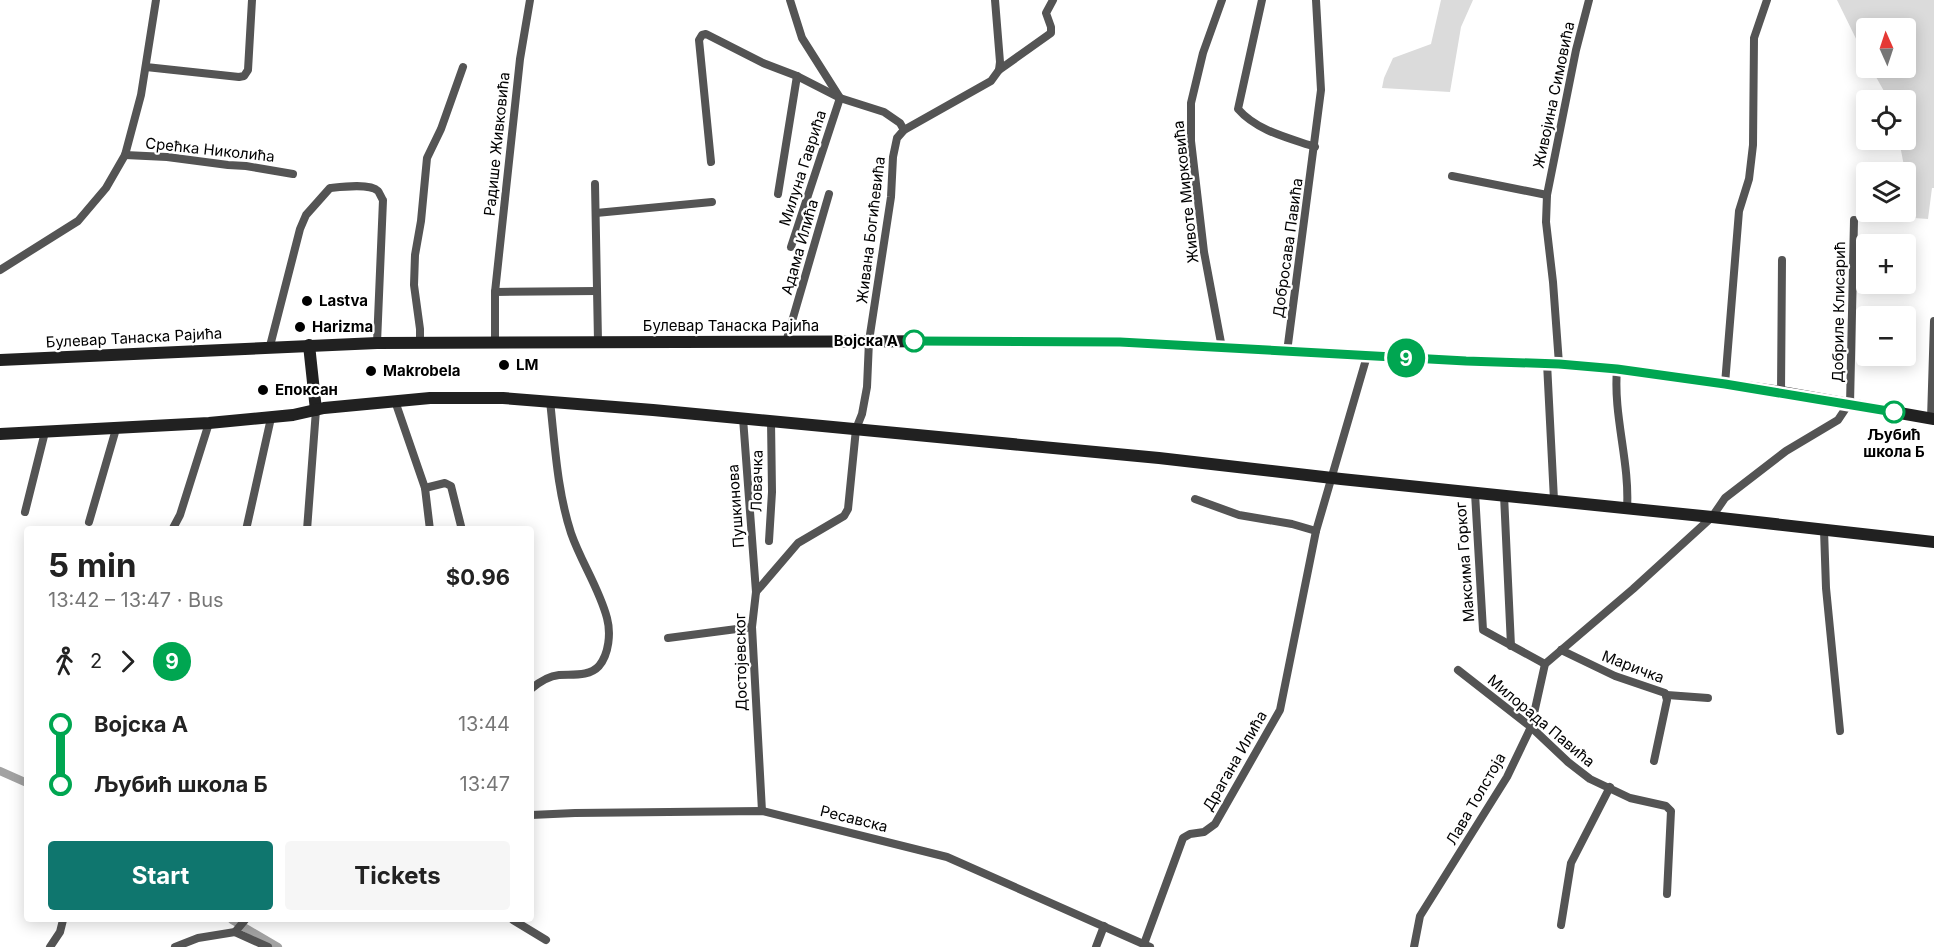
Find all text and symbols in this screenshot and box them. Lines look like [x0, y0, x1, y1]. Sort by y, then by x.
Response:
north arrow [1856, 18, 1916, 78]
map controls [1856, 18, 1916, 366]
street label: Живојина Симовића [1529, 20, 1578, 170]
street label: Радише Живковића [479, 71, 514, 217]
button: locate [1856, 90, 1916, 150]
street label: Милуна Гаврића [775, 108, 830, 228]
street label: Животе Мирковића [1169, 120, 1202, 264]
street label: Срећка Николића [144, 133, 276, 166]
street label: Живана Богићевића [852, 155, 889, 305]
button: layers [1856, 162, 1916, 222]
street label: Добросава Павића [1268, 177, 1307, 319]
street label: Адама Илића [777, 197, 822, 297]
button: + [1856, 234, 1916, 294]
street label: Добриле Клисарић [1828, 241, 1849, 383]
place label: Lastva [319, 291, 368, 310]
marker: Lastva [300, 294, 314, 308]
button: − [1856, 306, 1916, 366]
street label: Булевар Танаска Рајића [643, 316, 819, 335]
place label: Harizma [312, 317, 373, 336]
marker: Harizma [293, 320, 307, 334]
street label: Булевар Танаска Рајића [45, 323, 223, 352]
marker: Војска А [903, 330, 925, 352]
place label: Војска А [834, 331, 898, 350]
line badge: 9 [1386, 338, 1426, 378]
text: 9 [1399, 346, 1413, 371]
place label: LM [516, 355, 538, 374]
marker: LM [497, 358, 511, 372]
place label: Makrobela [383, 361, 461, 380]
marker: Makrobela [364, 364, 378, 378]
place label: Епоксан [275, 380, 338, 399]
marker: Епоксан [256, 383, 270, 397]
marker: Љубић школа Б [1883, 401, 1905, 423]
place label: Љубић школа Б [1863, 425, 1925, 461]
street label: Ловачка [746, 450, 767, 512]
street label: Пушкинова [723, 464, 748, 548]
street label: Максима Горког [1451, 501, 1478, 623]
text: 5 min [48, 545, 137, 585]
text: $0.96 [446, 564, 510, 590]
text: 13:42 – 13:47 · Bus [48, 588, 224, 612]
street label: Достојевског [730, 612, 751, 711]
icon: walk [48, 645, 81, 678]
icon: forward [111, 645, 144, 678]
street label: Маричка [1599, 646, 1667, 687]
text: 2 [90, 649, 102, 673]
text: 9 [165, 649, 179, 674]
street label: Милорада Павића [1484, 670, 1599, 771]
street label: Драгана Илића [1198, 707, 1271, 814]
text: Војска А [94, 711, 188, 737]
text: 13:44 [458, 712, 510, 736]
street label: Лава Толстоја [1442, 749, 1510, 848]
text: Љубић школа Б [94, 771, 268, 797]
text: 13:47 [460, 772, 510, 796]
street label: Ресавска [818, 801, 890, 836]
button: Start [48, 841, 273, 910]
button: Tickets [285, 841, 510, 910]

